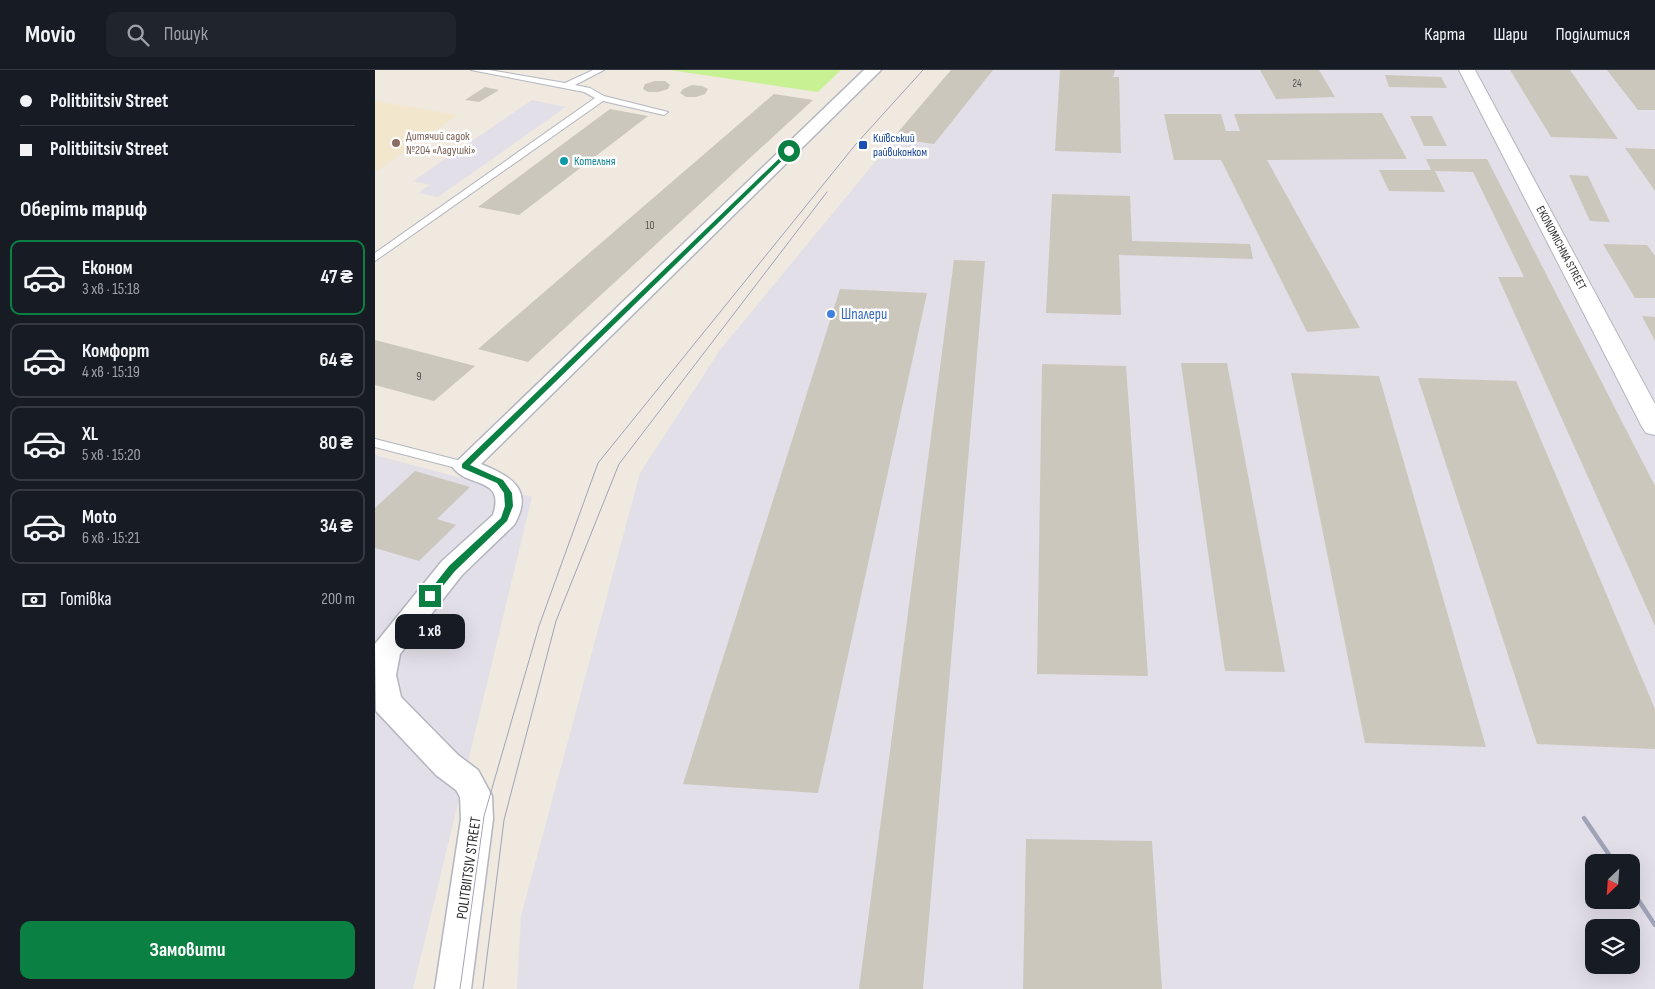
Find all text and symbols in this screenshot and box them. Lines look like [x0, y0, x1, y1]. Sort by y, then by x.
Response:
search box [106, 12, 456, 57]
text: Movio [25, 20, 76, 49]
icon: search [124, 21, 152, 49]
text: Пошук [164, 23, 208, 46]
text: Карта [1424, 24, 1465, 45]
text: Шари [1493, 24, 1527, 45]
text: Поділитися [1555, 24, 1630, 45]
house number: 24 [1292, 77, 1302, 90]
text: Politbiitsiv Street [50, 90, 168, 113]
place label: Дитячий садок №204 «Ладушкі» [406, 129, 476, 158]
place label: Київський райвиконком [873, 131, 927, 160]
marker: Дитячий садок №204 «Ладушкі» [390, 137, 402, 149]
text: Politbiitsiv Street [50, 138, 168, 161]
marker: Київський райвиконком [857, 139, 869, 151]
route start [778, 140, 800, 162]
place label: Котельня [574, 154, 616, 169]
marker: Котельня [558, 155, 570, 167]
text: Оберіть тариф [20, 196, 147, 223]
street label: EKONOMICHNA STREET [1533, 203, 1590, 293]
house number: 10 [646, 219, 654, 232]
icon: car [22, 255, 67, 300]
text: Економ [82, 257, 133, 280]
text: 47 ₴ [320, 266, 353, 289]
text: 3 хв · 15:18 [82, 280, 140, 299]
place label: Шпалери [841, 305, 887, 324]
marker: Шпалери [825, 308, 837, 320]
icon: car [22, 338, 67, 383]
text: Комфорт [82, 340, 149, 363]
text: 64 ₴ [319, 349, 353, 372]
text: 4 хв · 15:19 [82, 363, 140, 382]
house number: 9 [416, 369, 422, 384]
icon: car [22, 421, 67, 466]
text: XL [82, 423, 98, 446]
text: 80 ₴ [319, 432, 353, 455]
text: 5 хв · 15:20 [82, 446, 141, 465]
icon: car [22, 504, 67, 549]
text: Moto [82, 506, 117, 529]
text: 34 ₴ [320, 515, 353, 538]
text: 6 хв · 15:21 [82, 529, 140, 548]
route end [419, 585, 441, 607]
icon: cash [20, 586, 48, 614]
text: Готівка [60, 588, 112, 611]
text: 200 m [321, 590, 355, 609]
callout: 1 хв [395, 614, 465, 648]
text: 1 хв [419, 622, 441, 641]
street label: POLITBIITSIV STREET [452, 815, 486, 921]
north arrow [1585, 854, 1640, 909]
map controls [1585, 854, 1640, 974]
button: layers [1585, 919, 1640, 974]
button: Замовити [20, 921, 355, 979]

